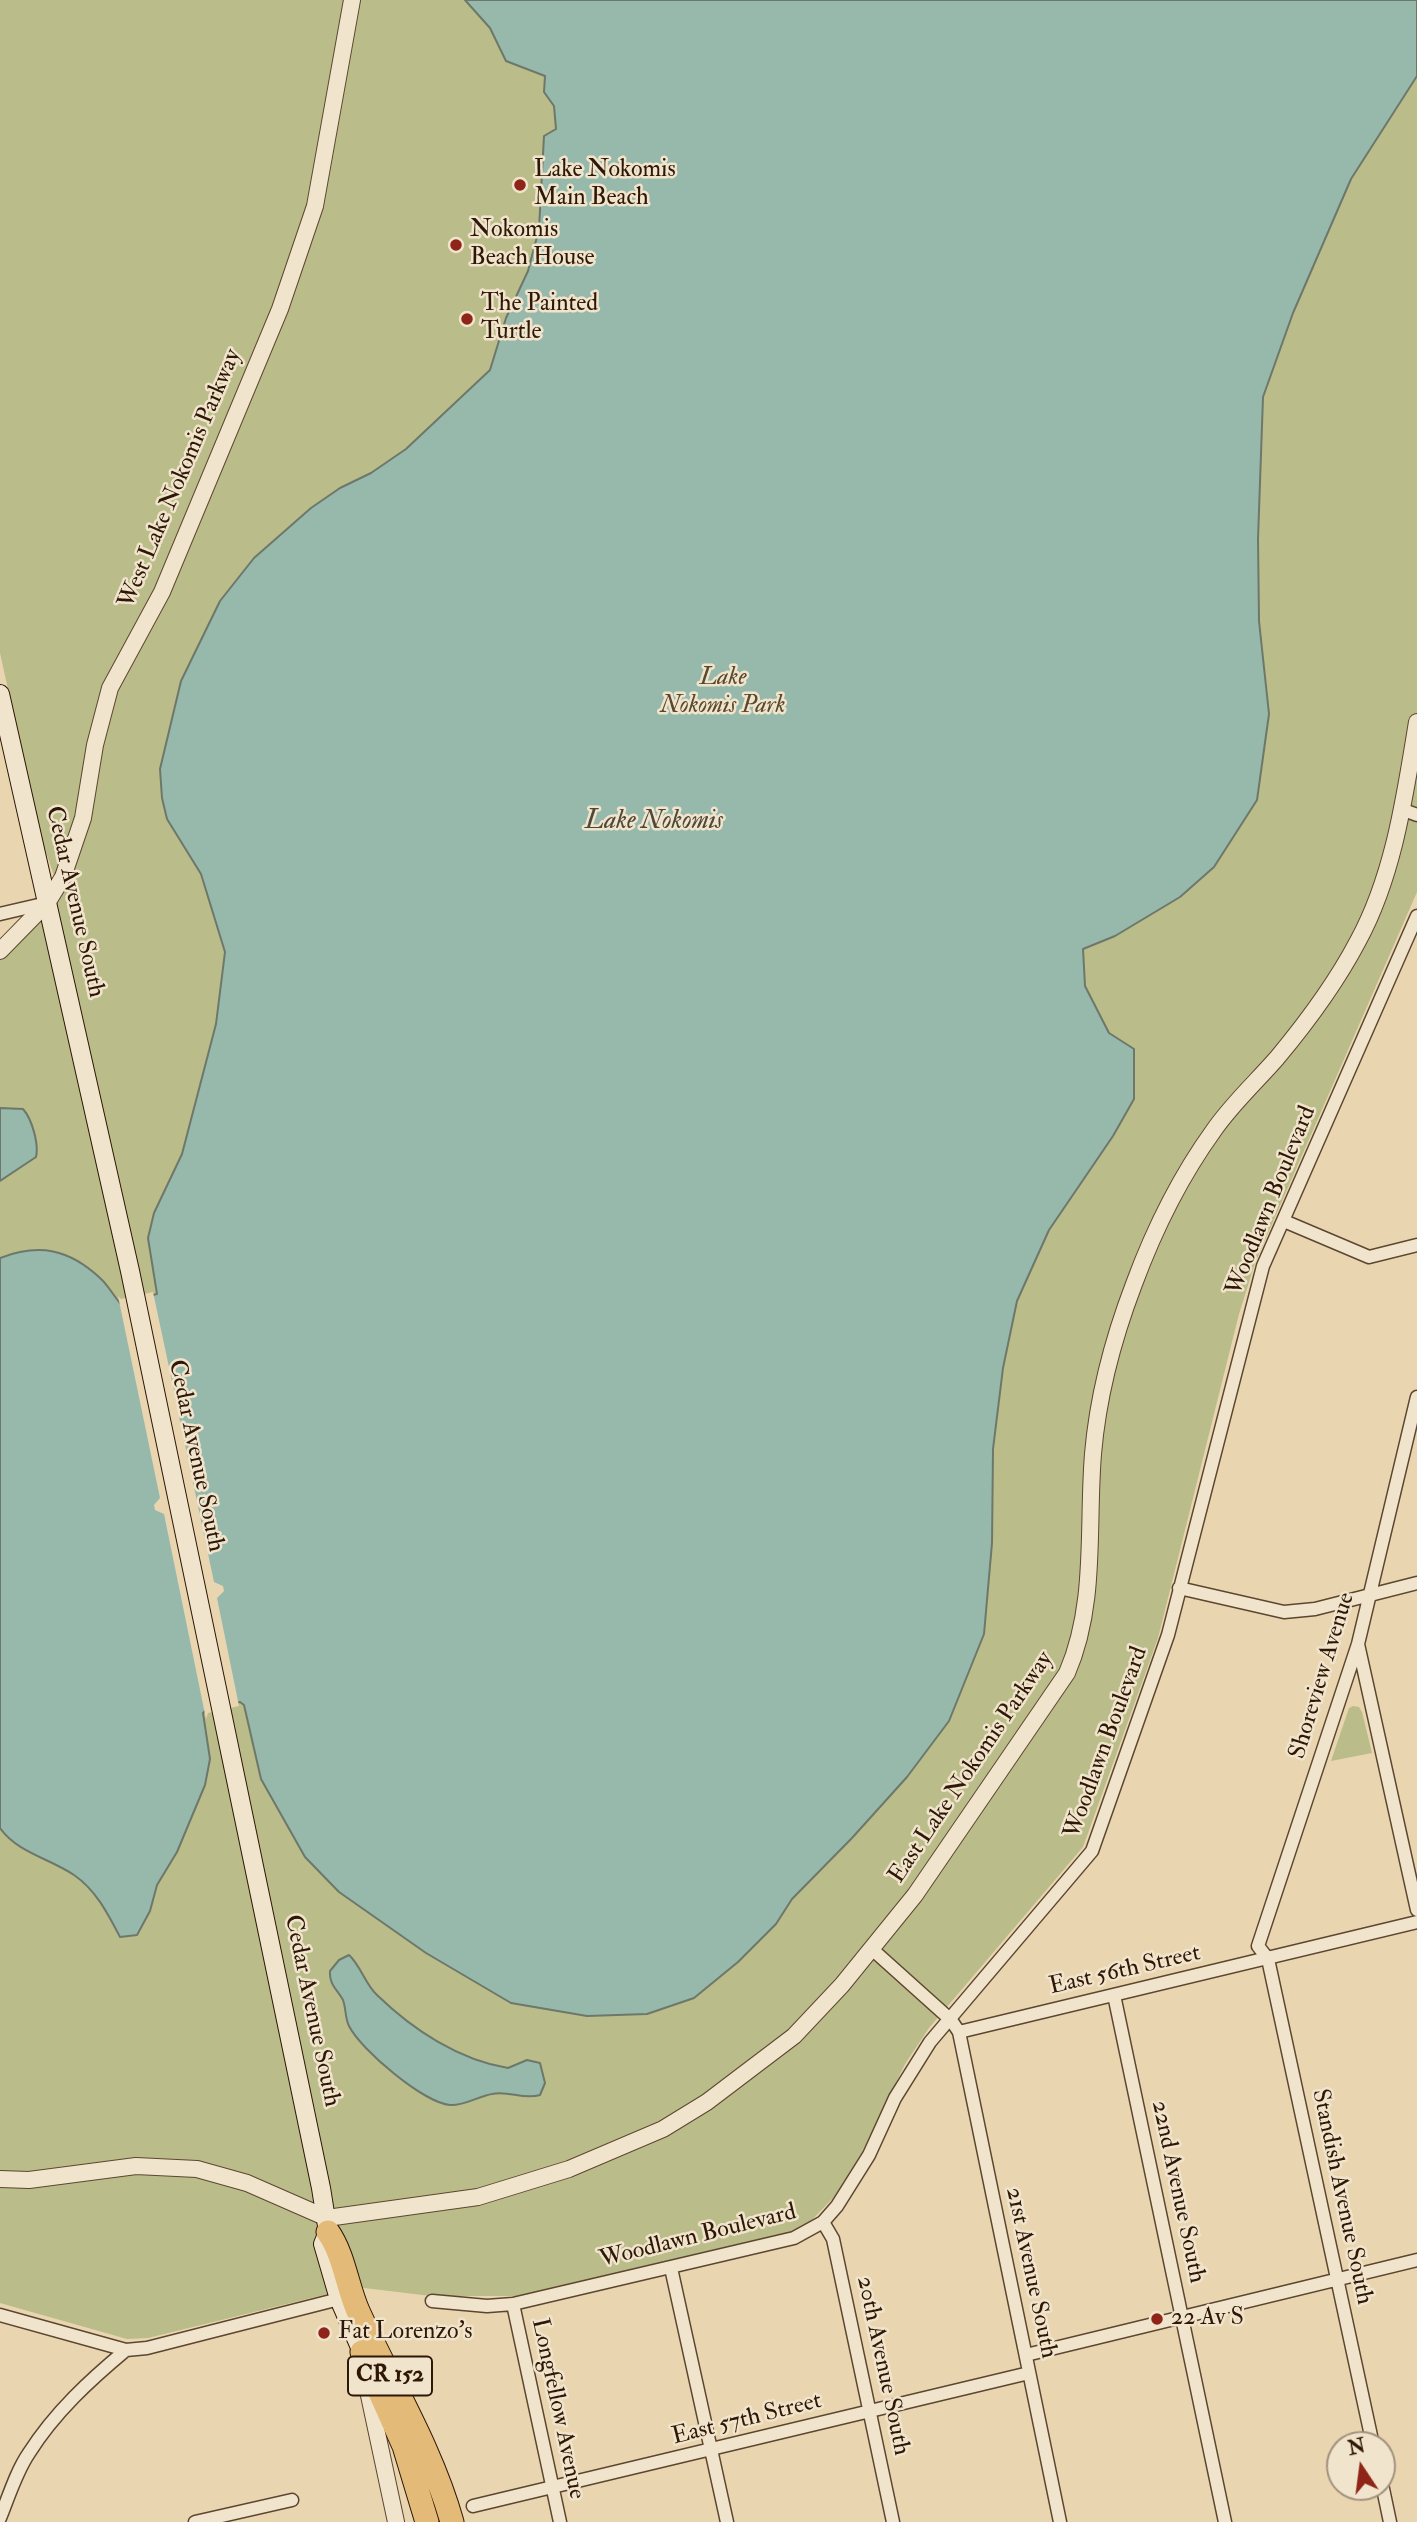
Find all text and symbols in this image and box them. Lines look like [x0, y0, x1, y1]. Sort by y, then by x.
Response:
place label: Lake Nokomis Main Beach [534, 157, 676, 213]
marker: Lake Nokomis Main Beach [512, 177, 528, 193]
place label: Nokomis Beach House [470, 217, 595, 273]
marker: Nokomis Beach House [448, 237, 464, 253]
place label: The Painted Turtle [481, 291, 598, 347]
marker: The Painted Turtle [459, 311, 475, 327]
street label: West Lake Nokomis Parkway [113, 345, 249, 613]
park label: Lake Nokomis Park [661, 665, 785, 721]
street label: Cedar Avenue South [38, 804, 110, 1000]
water label: Lake Nokomis [585, 806, 723, 838]
street label: Woodlawn Boulevard [1221, 1102, 1323, 1300]
street label: Cedar Avenue South [161, 1357, 229, 1555]
street label: Shoreview Avenue [1284, 1589, 1362, 1763]
street label: Woodlawn Boulevard [1059, 1643, 1155, 1843]
street label: East Lake Nokomis Parkway [884, 1647, 1060, 1889]
street label: Cedar Avenue South [277, 1912, 345, 2110]
street label: East 56th Street [1047, 1940, 1203, 2002]
street label: Standish Avenue South [1304, 2087, 1378, 2307]
street label: 22nd Avenue South [1144, 2098, 1210, 2286]
street label: 21st Avenue South [998, 2185, 1062, 2361]
street label: Woodlawn Boulevard [597, 2199, 799, 2275]
street label: 20th Avenue South [849, 2274, 915, 2458]
place label: 22 Av S [1171, 2305, 1244, 2333]
marker: 22 Av S [1149, 2311, 1165, 2327]
street label: Longfellow Avenue [524, 2316, 590, 2502]
place label: Fat Lorenzo's [338, 2319, 473, 2347]
marker: Fat Lorenzo's [316, 2325, 332, 2341]
road number: CR 152 [348, 2356, 432, 2396]
street label: East 57th Street [669, 2388, 825, 2452]
north arrow [1326, 2431, 1396, 2501]
text: N [1346, 2434, 1368, 2461]

